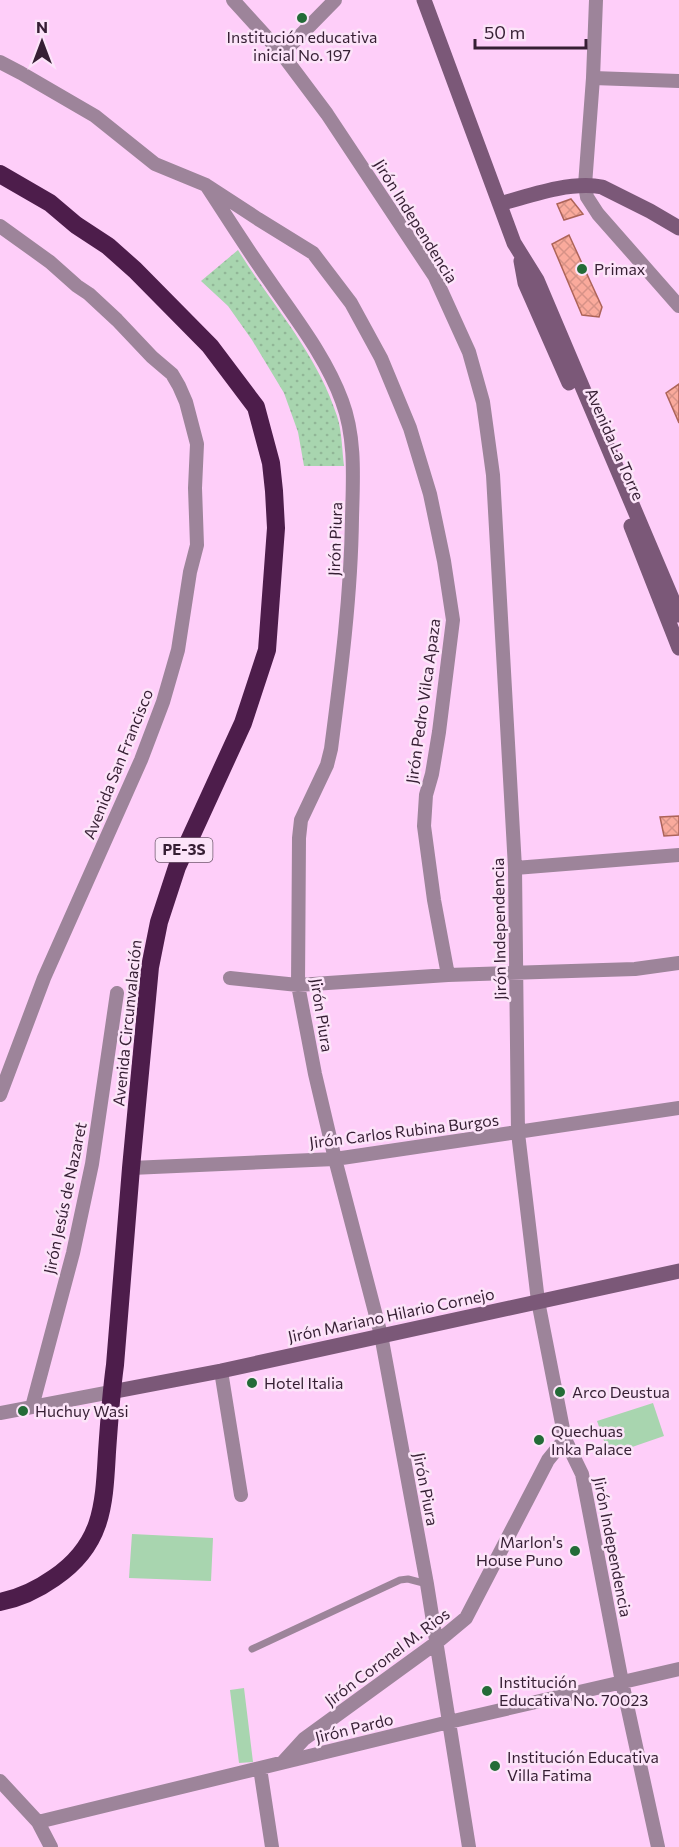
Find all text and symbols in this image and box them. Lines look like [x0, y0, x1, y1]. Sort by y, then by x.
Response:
marker: Institución educativa inicial No. 197 [295, 11, 309, 25]
north arrow [12, 12, 72, 72]
scale bar [475, 12, 586, 50]
text: N [36, 17, 48, 36]
text: 50 m [484, 21, 525, 43]
place label: Institución educativa inicial No. 197 [227, 27, 377, 64]
street label: Jirón Independencia [371, 155, 462, 286]
place label: Primax [594, 259, 646, 278]
marker: Primax [575, 262, 589, 276]
street label: Avenida La Torre [582, 385, 649, 503]
street label: Jirón Piura [324, 501, 345, 576]
street label: Jirón Pedro Vilca Apaza [402, 617, 444, 785]
street label: Avenida San Francisco [79, 686, 156, 842]
road number: PE-3S [156, 838, 213, 862]
street label: Jirón Independencia [488, 858, 509, 1000]
street label: Avenida Circunvalación [108, 939, 145, 1107]
street label: Jirón Piura [307, 977, 338, 1053]
street label: Jirón Carlos Rubina Burgos [308, 1109, 500, 1152]
street label: Jirón Jesús de Nazaret [39, 1120, 90, 1276]
street label: Jirón Mariano Hilario Cornejo [286, 1283, 496, 1346]
place label: Hotel Italia [264, 1373, 343, 1392]
marker: Hotel Italia [245, 1376, 259, 1390]
place label: Arco Deustua [572, 1382, 670, 1401]
marker: Arco Deustua [553, 1385, 567, 1399]
place label: Huchuy Wasi [35, 1401, 129, 1420]
marker: Huchuy Wasi [16, 1404, 30, 1418]
place label: Quechuas Inka Palace [551, 1421, 632, 1458]
marker: Quechuas Inka Palace [532, 1433, 546, 1447]
street label: Jirón Piura [410, 1451, 443, 1527]
street label: Jirón Independencia [591, 1475, 636, 1619]
place label: Marlon's House Puno [476, 1532, 563, 1569]
marker: Marlon's House Puno [568, 1544, 582, 1558]
street label: Jirón Coronel M. Rios [321, 1603, 453, 1710]
place label: Institución Educativa No. 70023 [499, 1672, 648, 1709]
marker: Institución Educativa No. 70023 [480, 1684, 494, 1698]
street label: Jirón Pardo [313, 1709, 395, 1746]
place label: Institución Educativa Villa Fatima [507, 1747, 659, 1784]
marker: Institución Educativa Villa Fatima [488, 1759, 502, 1773]

